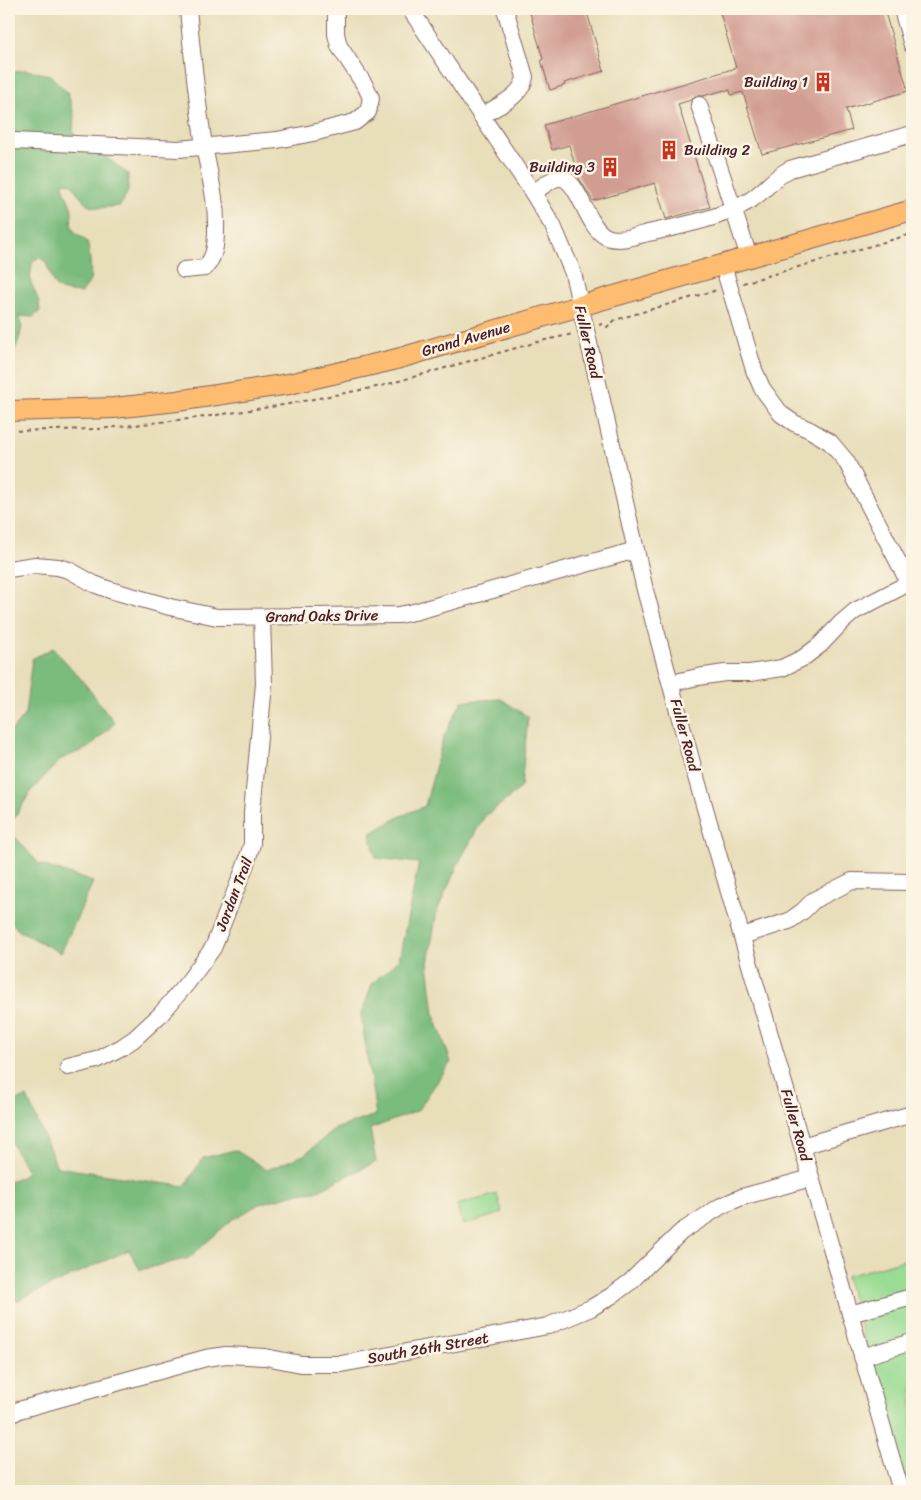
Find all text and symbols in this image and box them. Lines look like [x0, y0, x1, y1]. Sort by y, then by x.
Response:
place label: Building 1 [744, 69, 808, 95]
building icon: Building 1 [812, 71, 834, 93]
place label: Building 2 [684, 137, 751, 163]
building icon: Building 2 [658, 139, 680, 161]
place label: Building 3 [529, 154, 595, 180]
building icon: Building 3 [599, 156, 621, 178]
street label: Fuller Road [567, 303, 609, 382]
street label: Grand Avenue [419, 314, 514, 364]
street label: Grand Oaks Drive [265, 602, 379, 630]
street label: Fuller Road [663, 696, 707, 775]
street label: Jordan Trail [208, 853, 260, 936]
street label: Fuller Road [773, 1086, 819, 1165]
street label: South 26th Street [365, 1324, 491, 1371]

